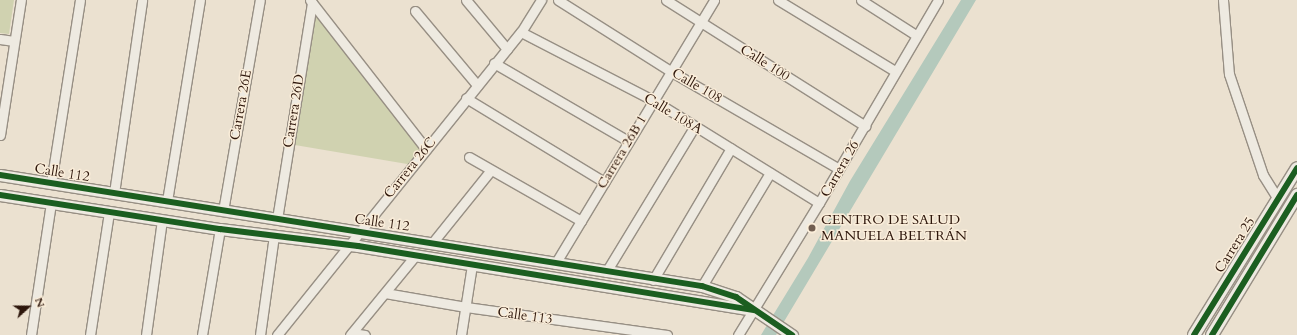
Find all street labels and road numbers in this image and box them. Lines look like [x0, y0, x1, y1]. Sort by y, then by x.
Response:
street label: Calle 100 [737, 41, 793, 85]
street label: Calle 108 [669, 65, 725, 107]
street label: Carrera 26E [227, 68, 255, 142]
street label: Carrera 26D [280, 73, 308, 149]
street label: Calle 108A [641, 90, 705, 138]
street label: Carrera 26B 1 [593, 112, 651, 192]
street label: Carrera 26C [380, 134, 440, 202]
street label: Carrera 26 [817, 138, 863, 200]
street label: Calle 112 [33, 160, 91, 186]
street label: Calle 112 [353, 211, 411, 235]
street label: Carrera 25 [1211, 214, 1259, 276]
street label: Calle 113 [496, 304, 554, 328]

